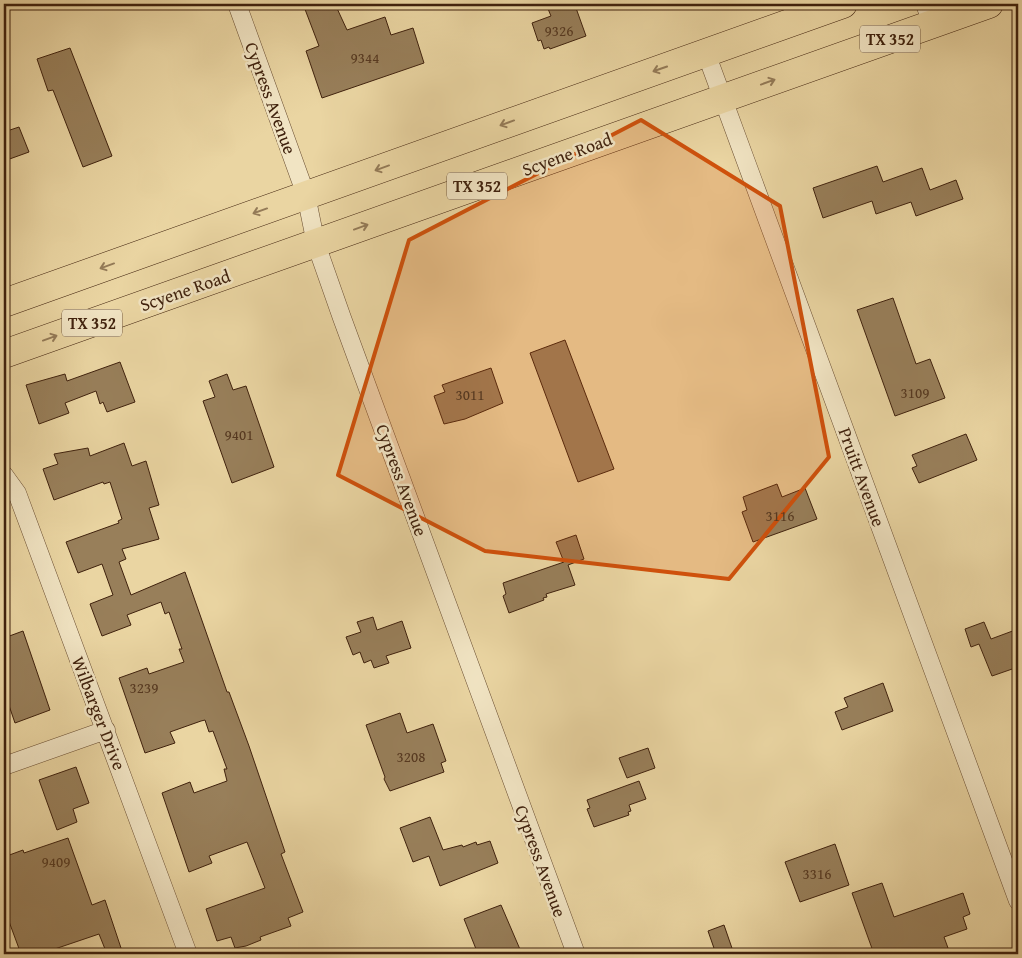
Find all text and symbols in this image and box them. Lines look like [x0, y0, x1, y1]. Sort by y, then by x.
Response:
house number: 9326 [545, 20, 573, 41]
road number: TX 352 [860, 26, 920, 52]
street label: Cypress Avenue [238, 38, 304, 158]
house number: 9344 [351, 47, 379, 68]
one-way arrow [653, 65, 669, 74]
one-way arrow [760, 77, 776, 86]
one-way arrow [500, 119, 515, 128]
street label: Scyene Road [518, 125, 616, 183]
one-way arrow [374, 164, 390, 173]
road number: TX 352 [447, 172, 507, 200]
one-way arrow [253, 207, 268, 216]
one-way arrow [353, 222, 369, 231]
one-way arrow [100, 262, 115, 271]
street label: Scyene Road [136, 262, 234, 318]
road number: TX 352 [62, 309, 122, 336]
one-way arrow [41, 333, 57, 342]
house number: 3109 [901, 382, 929, 403]
house number: 3011 [456, 384, 484, 405]
street label: Cypress Avenue [369, 420, 435, 540]
house number: 9401 [225, 424, 253, 445]
street label: Pruitt Avenue [832, 424, 892, 530]
house number: 3116 [766, 505, 794, 526]
street label: Wilbarger Drive [65, 652, 133, 774]
house number: 3239 [130, 677, 158, 698]
house number: 3208 [397, 746, 425, 767]
street label: Cypress Avenue [508, 801, 574, 921]
house number: 9409 [42, 851, 70, 872]
house number: 3316 [803, 863, 831, 884]

